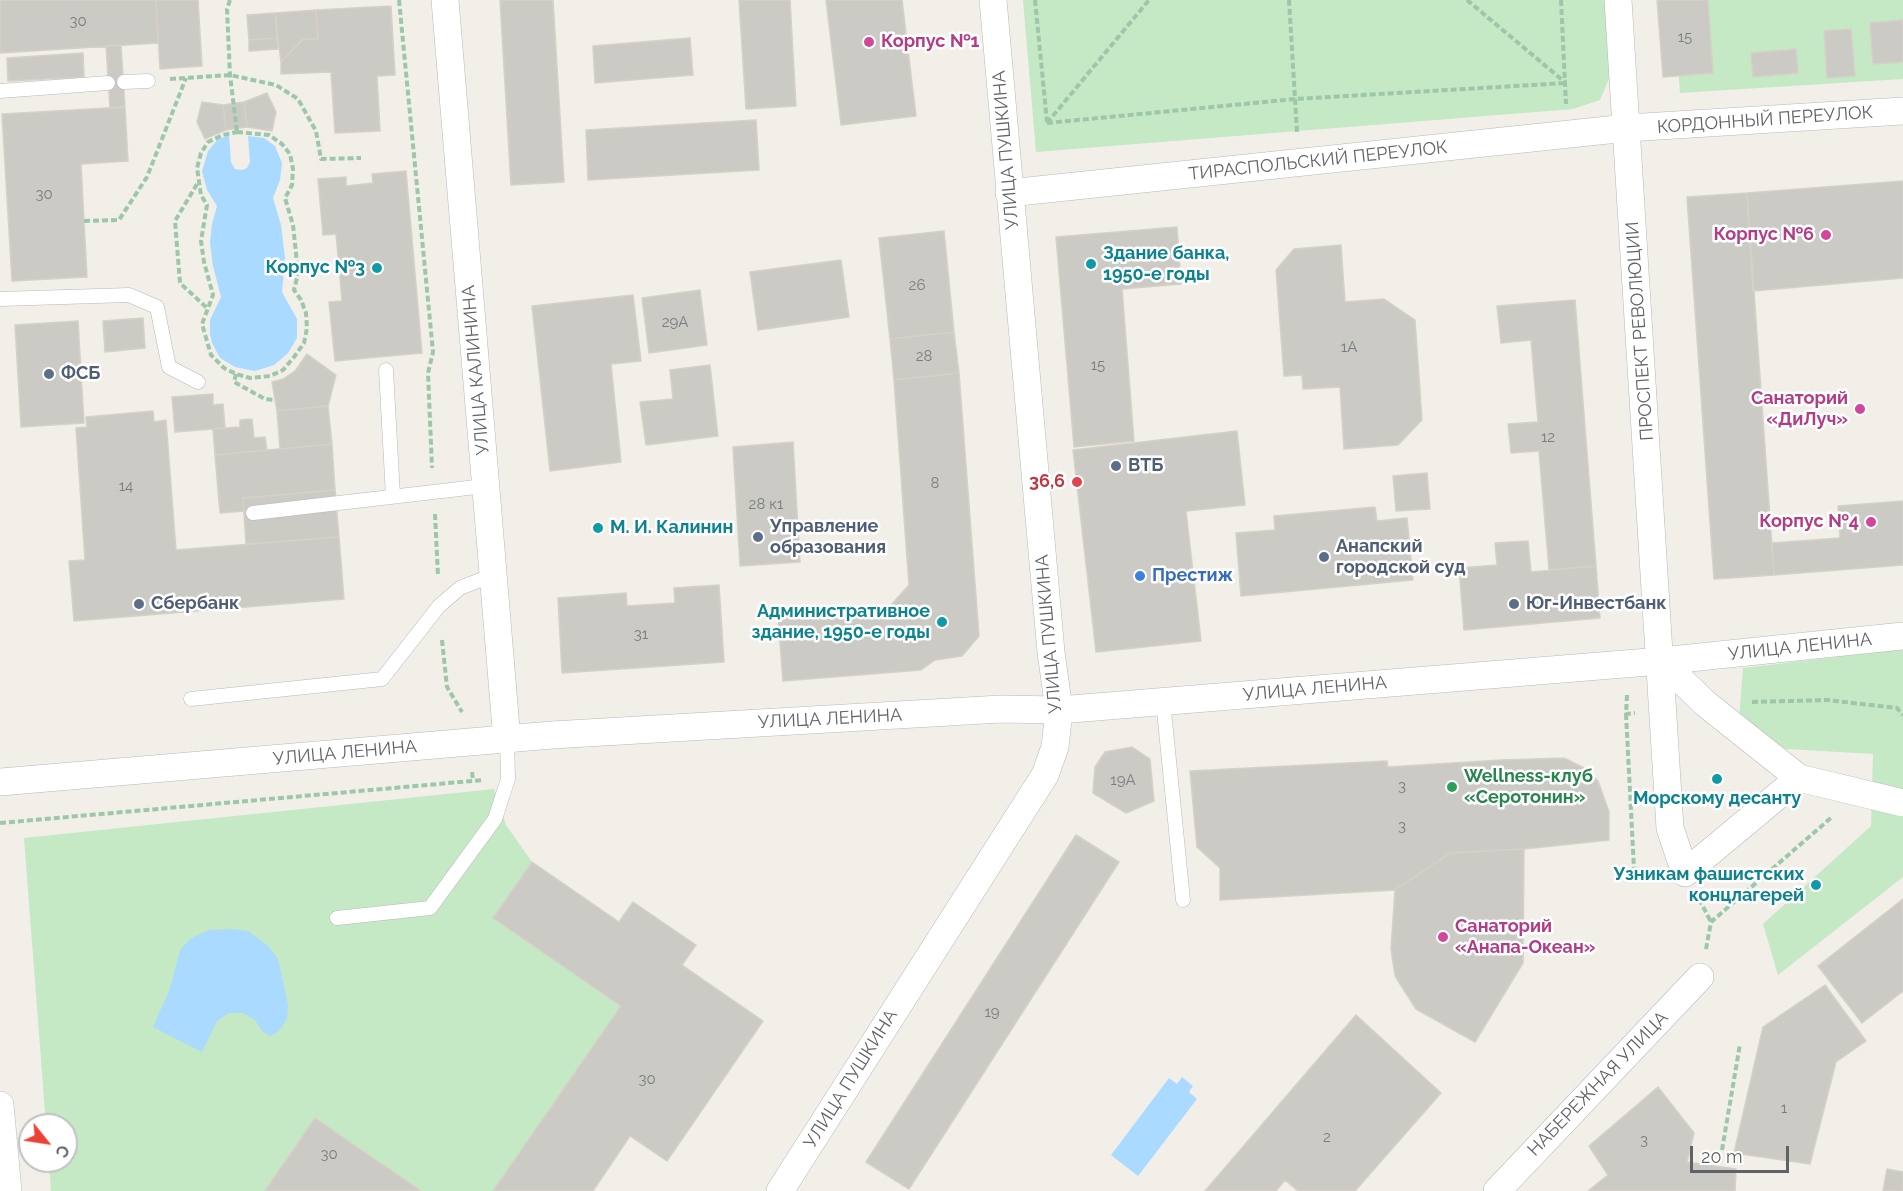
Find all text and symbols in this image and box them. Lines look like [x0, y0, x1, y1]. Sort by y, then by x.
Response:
house number: 30 [69, 12, 87, 30]
house number: 15 [1678, 28, 1692, 46]
place label: Корпус №1 [881, 31, 979, 53]
marker: Корпус №1 [862, 35, 876, 49]
street label: УЛИЦА ПУШКИНА [988, 70, 1024, 230]
street label: КОРДОННЫЙ ПЕРЕУЛОК [1656, 102, 1874, 138]
street label: ТИРАСПОЛЬСКИЙ ПЕРЕУЛОК [1187, 137, 1449, 185]
house number: 30 [35, 185, 53, 203]
street label: ПРОСПЕКТ РЕВОЛЮЦИИ [1622, 221, 1658, 441]
place label: Корпус №6 [1714, 224, 1814, 246]
marker: Корпус №6 [1819, 228, 1833, 242]
place label: Здание банка, 1950-е годы [1103, 243, 1229, 286]
place label: Корпус №3 [265, 257, 365, 279]
marker: Здание банка, 1950-е годы [1084, 257, 1098, 271]
marker: Корпус №3 [370, 261, 384, 275]
house number: 26 [909, 276, 925, 294]
street label: УЛИЦА КАЛИНИНА [458, 284, 494, 456]
house number: 29А [662, 313, 688, 331]
house number: 1А [1341, 338, 1357, 356]
house number: 28 [916, 347, 932, 365]
house number: 15 [1091, 356, 1105, 374]
place label: ФСБ [61, 363, 100, 385]
marker: ФСБ [42, 367, 56, 381]
place label: Санаторий «ДиЛуч» [1751, 388, 1848, 430]
marker: Санаторий «ДиЛуч» [1853, 402, 1867, 416]
house number: 12 [1541, 428, 1555, 446]
place label: ВТБ [1128, 455, 1163, 477]
marker: ВТБ [1109, 459, 1123, 473]
place label: 36,6 [1029, 471, 1065, 493]
house number: 8 [931, 474, 939, 492]
marker: 36,6 [1070, 475, 1084, 489]
house number: 14 [119, 477, 133, 495]
house number: 28 к1 [749, 495, 783, 513]
place label: Корпус №4 [1759, 511, 1859, 533]
marker: Корпус №4 [1864, 515, 1878, 529]
place label: Управление образования [770, 516, 886, 558]
place label: М. И. Калинин [610, 517, 733, 539]
marker: М. И. Калинин [591, 521, 605, 535]
marker: Управление образования [751, 530, 765, 544]
place label: Анапский городской суд [1336, 536, 1466, 578]
marker: Анапский городской суд [1317, 550, 1331, 564]
street label: УЛИЦА ПУШКИНА [1031, 554, 1067, 714]
place label: Престиж [1152, 565, 1233, 587]
marker: Престиж [1133, 569, 1147, 583]
place label: Сбербанк [151, 593, 239, 615]
place label: Юг-Инвестбанк [1526, 593, 1667, 615]
marker: Сбербанк [132, 597, 146, 611]
marker: Юг-Инвестбанк [1507, 597, 1521, 611]
place label: Административное здание, 1950-е годы [751, 601, 930, 644]
marker: Административное здание, 1950-е годы [935, 615, 949, 629]
house number: 31 [634, 625, 648, 643]
street label: УЛИЦА ЛЕНИНА [1727, 629, 1873, 665]
street label: УЛИЦА ЛЕНИНА [1242, 672, 1388, 706]
street label: УЛИЦА ЛЕНИНА [757, 704, 903, 734]
street label: УЛИЦА ЛЕНИНА [272, 736, 418, 770]
place label: Wellness-клуб «Серотонин» [1464, 766, 1593, 808]
house number: 19А [1110, 771, 1136, 789]
marker: Морскому десанту [1710, 772, 1724, 786]
house number: 3 [1398, 777, 1406, 795]
marker: Wellness-клуб «Серотонин» [1445, 780, 1459, 794]
place label: Морскому десанту [1633, 788, 1801, 810]
house number: 3 [1398, 817, 1406, 835]
place label: Узникам фашистских концлагерей [1613, 864, 1804, 906]
marker: Узникам фашистских концлагерей [1809, 878, 1823, 892]
place label: Санаторий «Анапа-Океан» [1455, 916, 1595, 958]
marker: Санаторий «Анапа-Океан» [1436, 930, 1450, 944]
house number: 19 [984, 1003, 1000, 1021]
street label: УЛИЦА ПУШКИНА [800, 1006, 902, 1152]
street label: НАБЕРЕЖНАЯ УЛИЦА [1523, 1007, 1673, 1161]
house number: 30 [638, 1070, 656, 1088]
house number: 1 [1781, 1099, 1787, 1117]
north arrow [18, 1113, 78, 1173]
house number: 2 [1323, 1128, 1331, 1146]
house number: 3 [1640, 1131, 1648, 1149]
scale bar [1693, 1134, 1792, 1172]
text: С [51, 1142, 73, 1161]
house number: 30 [320, 1145, 338, 1163]
text: 20 m [1701, 1146, 1743, 1167]

